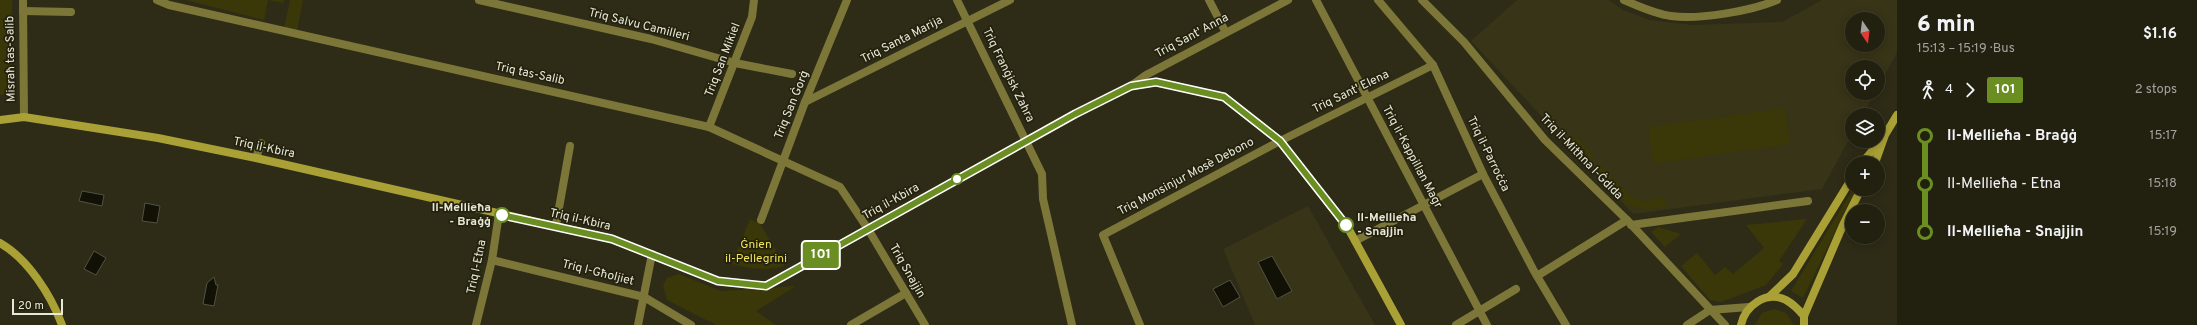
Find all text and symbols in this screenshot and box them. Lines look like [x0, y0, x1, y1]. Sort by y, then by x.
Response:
street label: Triq Salvu Camilleri [587, 5, 691, 45]
street label: Triq Sant' Anna [1152, 10, 1232, 62]
street label: Triq Santa Marija [858, 12, 946, 68]
north arrow [1845, 12, 1885, 52]
map controls [1845, 12, 1885, 244]
text: 6 min [1917, 12, 1975, 39]
street label: Misraħ tas-Salib [2, 16, 20, 102]
street label: Triq San Mikiel [702, 21, 744, 99]
street label: Triq Franġisk Zahra [978, 25, 1038, 125]
text: $1.16 [2143, 25, 2177, 44]
text: 15:13 – 15:19 · Bus [1917, 41, 2015, 57]
street label: Triq tas-Salib [494, 59, 566, 89]
button: locate [1845, 60, 1885, 100]
street label: Triq Sant' Elena [1310, 67, 1392, 117]
street label: Triq San Ġorġ [771, 68, 813, 142]
icon: walk [1917, 79, 1939, 101]
icon: forward [1959, 79, 1981, 101]
text: 101 [1995, 81, 2015, 98]
text: 4 [1945, 82, 1953, 98]
text: 2 stops [2135, 82, 2177, 98]
street label: Triq il-Kappillan Magr [1378, 103, 1446, 212]
button: layers [1845, 108, 1885, 148]
street label: Triq il-Mitħna l-Ġdida [1536, 111, 1626, 203]
street label: Triq il-Parroċċa [1463, 114, 1513, 194]
text: Il-Mellieħa - Braġġ [1947, 127, 2077, 146]
text: 15:17 [2150, 128, 2177, 144]
street label: Triq il-Kbira [232, 134, 296, 162]
street label: Triq Monsinjur Mosè Debono [1115, 134, 1257, 220]
button: + [1845, 156, 1885, 196]
unlabelled marker [951, 173, 963, 185]
text: Il-Mellieħa - Etna [1947, 175, 2061, 194]
text: 15:18 [2148, 176, 2177, 192]
street label: Triq il-Kbira [860, 180, 922, 224]
place label: Il-Mellieħa - Braġġ [432, 200, 491, 230]
button: − [1845, 204, 1885, 244]
street label: Triq il-Kbira [548, 205, 612, 235]
marker: Il-Mellieħa - Braġġ [494, 207, 510, 223]
place label: Il-Mellieħa - Snajjin [1357, 210, 1416, 240]
marker: Il-Mellieħa - Snajjin [1338, 217, 1354, 233]
text: Il-Mellieħa - Snajjin [1947, 223, 2083, 242]
text: 15:19 [2149, 224, 2177, 240]
park label: Ġnien il-Pellegrini [725, 237, 787, 267]
street label: Triq l-Etna [463, 238, 491, 296]
street label: Triq Snajjin [885, 241, 929, 301]
line badge: 101 [798, 242, 844, 268]
text: 101 [811, 246, 831, 263]
street label: Triq l-Għoljiet [560, 256, 636, 290]
scale bar [12, 297, 63, 316]
text: 20 m [18, 299, 44, 313]

